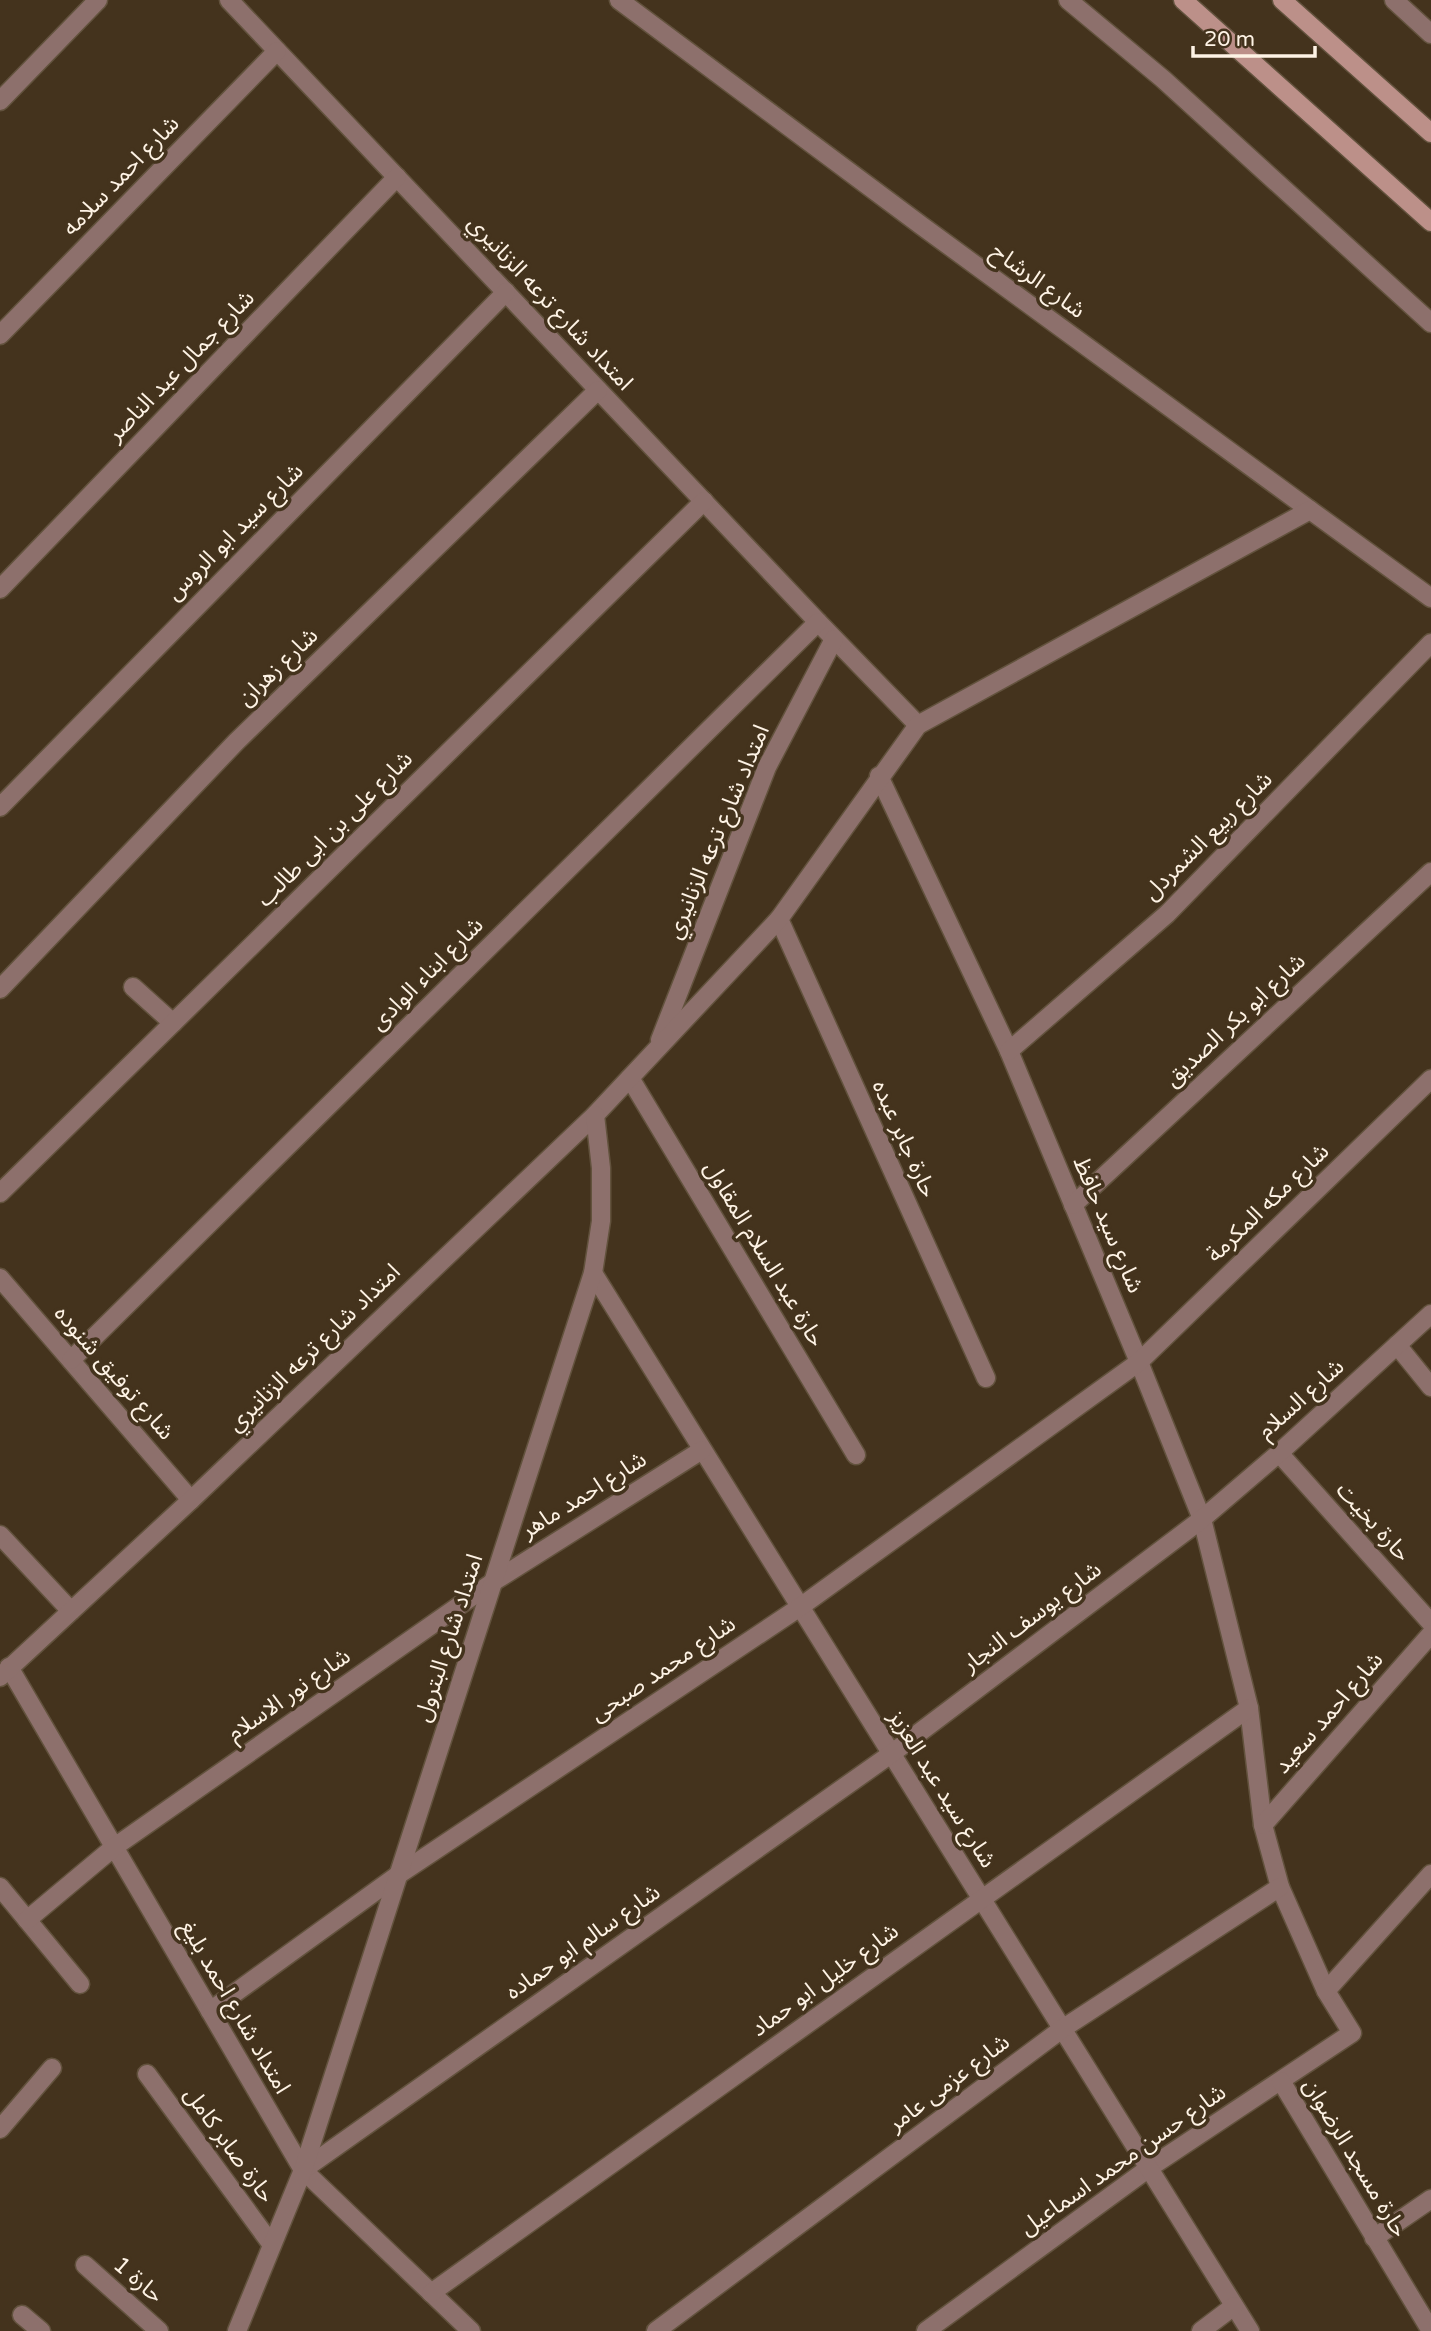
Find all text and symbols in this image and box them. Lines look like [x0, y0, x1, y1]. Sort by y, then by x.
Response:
scale bar [1193, 14, 1316, 58]
text: 20 m [1204, 27, 1255, 52]
street label: شارع احمد سلامه [57, 110, 187, 243]
street label: امتداد شارع ترعه الزنانيري [460, 209, 639, 398]
street label: شارع الرشاح [984, 237, 1091, 326]
street label: شارع جمال عبد الناصر [101, 284, 262, 450]
street label: شارع سيد ابو الروس [160, 457, 311, 608]
street label: شارع زهران [232, 622, 326, 714]
street label: امتداد شارع ترعه الزنانيري [660, 721, 778, 944]
street label: شارع على بن ابى طالب [251, 745, 420, 914]
street label: شارع ربيع الشمردل [1138, 766, 1280, 908]
street label: شارع ابناء الوادى [365, 912, 491, 1038]
street label: شارع ابو بكر الصديق [1158, 947, 1313, 1094]
street label: حارة جابر عبده [866, 1076, 942, 1202]
street label: شارع مكه المكرمة [1201, 1137, 1337, 1270]
street label: شارع سيد حافظ [1065, 1153, 1149, 1298]
street label: حارة عبد السلام المقاول [695, 1156, 831, 1353]
street label: امتداد شارع ترعه الزنانيري [222, 1258, 408, 1440]
street label: شارع توفيق شنوده [46, 1300, 180, 1447]
street label: شارع السلام [1252, 1353, 1352, 1447]
street label: شارع احمد ماهر [515, 1445, 653, 1547]
street label: حارة بخيت [1330, 1476, 1416, 1568]
street label: امتداد شارع البترول [409, 1551, 491, 1726]
street label: شارع يوسف النجار [956, 1556, 1108, 1681]
street label: شارع محمد صبحى [585, 1610, 742, 1730]
street label: شارع نور الاسلام [222, 1642, 358, 1750]
street label: شارع احمد سعيد [1269, 1646, 1391, 1781]
street label: شارع سيد عبد العزيز [880, 1704, 1002, 1874]
street label: شارع سالم ابو حماده [500, 1878, 667, 2008]
street label: امتداد شارع احمد بليغ [172, 1915, 296, 2100]
street label: شارع خليل ابو حماد [746, 1917, 905, 2045]
street label: شارع عزمى عامر [882, 2028, 1017, 2140]
street label: حارة مسجد الرضوان [1297, 2074, 1413, 2242]
street label: شارع حسن محمد اسماعيل [1014, 2078, 1233, 2243]
street label: حارة صابر كامل [177, 2081, 281, 2209]
street label: حارة 1 [107, 2251, 169, 2309]

